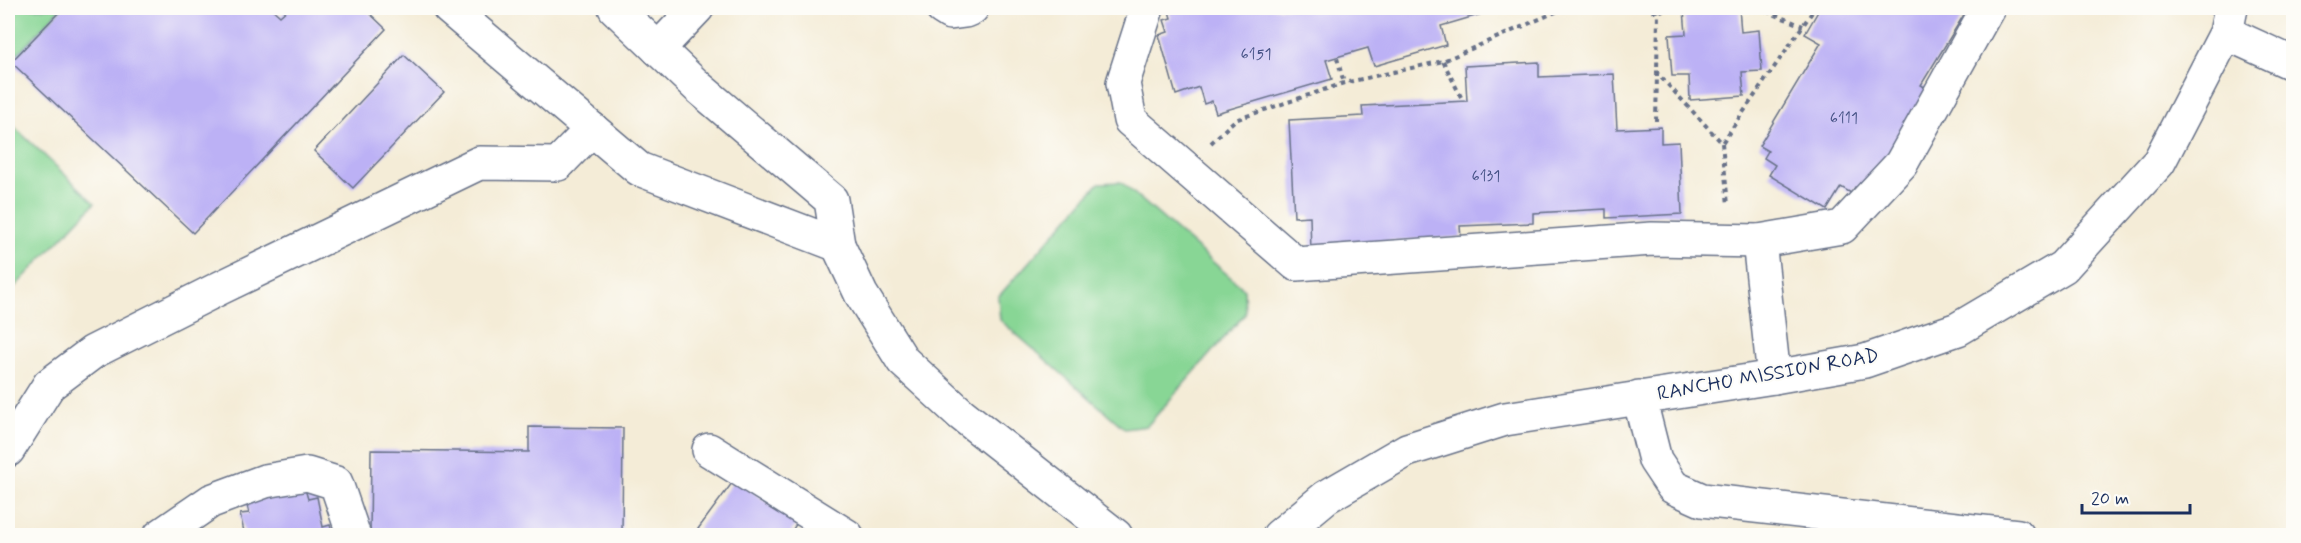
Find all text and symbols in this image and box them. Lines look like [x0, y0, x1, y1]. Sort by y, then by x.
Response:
house number: 6151 [1240, 44, 1272, 65]
house number: 6111 [1830, 108, 1858, 129]
house number: 6131 [1472, 166, 1500, 187]
street label: RANCHO MISSION ROAD [1655, 342, 1881, 408]
scale bar [2082, 477, 2190, 515]
text: 20 m [2091, 487, 2129, 511]

